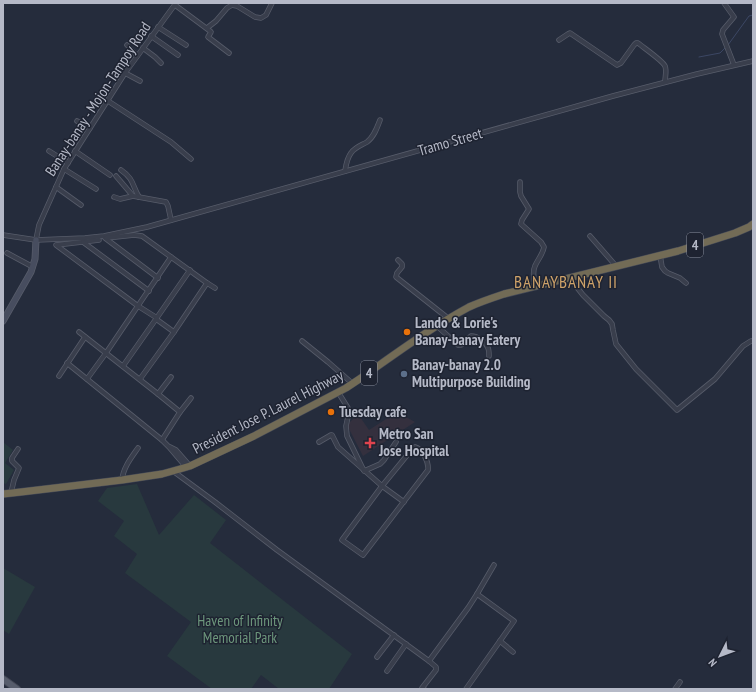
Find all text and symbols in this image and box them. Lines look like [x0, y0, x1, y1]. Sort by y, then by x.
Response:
street label: Banay-banay - Mojon-Tampoy Road [41, 18, 155, 179]
street label: Tramo Street [416, 123, 484, 160]
road number: 4 [687, 233, 703, 257]
district label: BANAYBANAY II [514, 271, 618, 293]
place label: Lando & Lorie's Banay-banay Eatery [415, 313, 521, 349]
marker: Lando & Lorie's Banay-banay Eatery [402, 327, 412, 337]
place label: Banay-banay 2.0 Multipurpose Building [412, 355, 531, 391]
road number: 4 [361, 361, 377, 385]
street label: President Jose P. Laurel Highway [189, 365, 347, 458]
marker: Banay-banay 2.0 Multipurpose Building [399, 369, 409, 379]
place label: Tuesday cafe [339, 402, 407, 421]
marker: Tuesday cafe [326, 407, 336, 417]
place label: Metro San Jose Hospital [378, 424, 449, 460]
marker: Metro San Jose Hospital [364, 437, 376, 449]
park label: Haven of Infinity Memorial Park [197, 611, 283, 647]
north arrow [700, 636, 740, 676]
text: N [705, 656, 720, 670]

